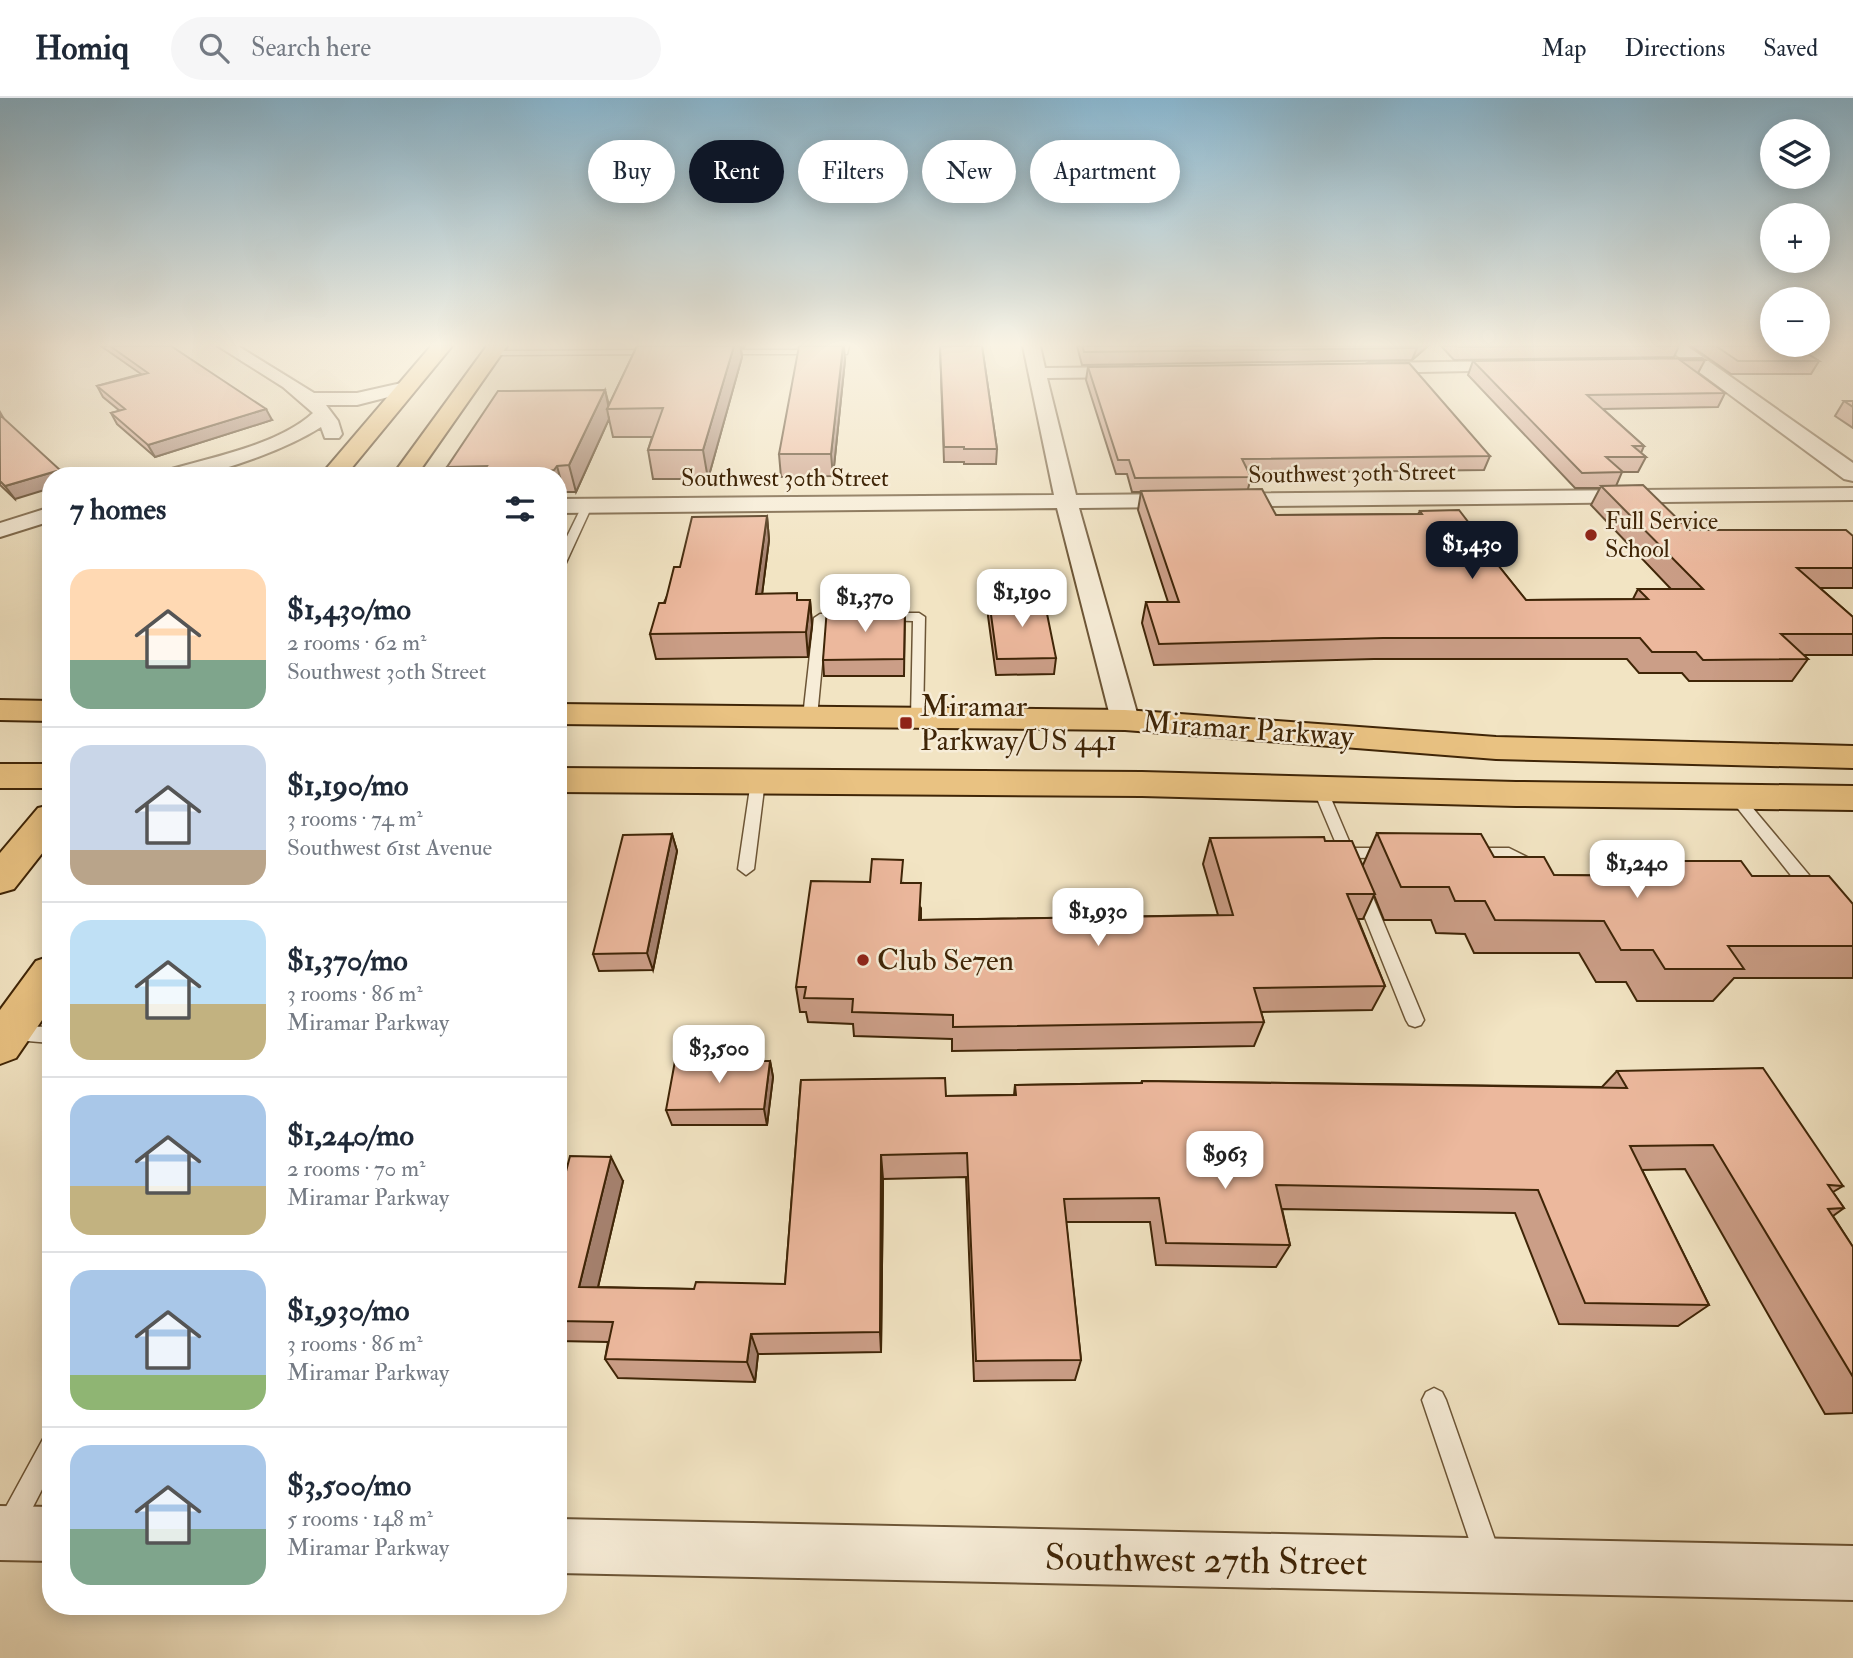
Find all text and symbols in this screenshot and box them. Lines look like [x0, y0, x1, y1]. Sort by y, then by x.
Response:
search box [171, 17, 661, 80]
text: Homiq [35, 28, 129, 69]
icon: search [195, 29, 233, 67]
text: Search here [251, 32, 371, 64]
text: Map [1541, 33, 1586, 64]
text: Directions [1624, 33, 1725, 64]
text: Saved [1763, 33, 1818, 64]
map controls [1760, 119, 1830, 357]
button: layers [1760, 119, 1830, 189]
chip: Buy [588, 140, 675, 203]
chip: Rent [689, 140, 784, 203]
chip: Filters [798, 140, 908, 203]
chip: New [922, 140, 1016, 203]
chip: Apartment [1030, 140, 1180, 203]
button: + [1760, 203, 1830, 273]
button: − [1760, 287, 1830, 357]
street label: Southwest 30th Street [1248, 456, 1456, 491]
street label: Southwest 30th Street [681, 463, 889, 494]
icon: filters [501, 490, 539, 528]
text: 7 homes [70, 491, 166, 528]
place label: Full Service School [1605, 506, 1718, 565]
pin: $1,430 [1415, 522, 1529, 581]
marker: Full Service School [1583, 527, 1599, 543]
text: $1,430 [1442, 529, 1502, 558]
pin: $1,190 [965, 570, 1079, 629]
pin: $1,370 [808, 574, 922, 634]
text: $1,190 [993, 577, 1051, 606]
text: $1,370 [836, 582, 894, 611]
text: $1,430/mo [287, 591, 411, 628]
icon: home [126, 597, 210, 681]
text: 2 rooms · 62 m² [287, 628, 426, 657]
text: Southwest 30th Street [287, 657, 486, 686]
place label: Miramar Parkway/US 441 [920, 688, 1117, 759]
street label: Miramar Parkway [1141, 704, 1356, 755]
marker: Miramar Parkway/US 441 [898, 715, 914, 731]
text: $1,190/mo [287, 767, 409, 804]
icon: home [126, 773, 210, 857]
text: 3 rooms · 74 m² [287, 804, 423, 833]
text: Southwest 61st Avenue [287, 833, 492, 862]
pin: $1,240 [1580, 840, 1694, 900]
text: $1,240 [1606, 848, 1668, 877]
pin: $1,930 [1041, 888, 1155, 948]
text: $1,930 [1068, 896, 1128, 925]
text: $1,370/mo [287, 942, 408, 979]
place label: Club Se7en [877, 942, 1014, 979]
icon: home [126, 948, 210, 1032]
marker: Club Se7en [855, 952, 871, 968]
text: 3 rooms · 86 m² [287, 979, 423, 1008]
text: Miramar Parkway [287, 1008, 449, 1037]
pin: $3,500 [662, 1026, 776, 1085]
text: $3,500 [689, 1033, 749, 1062]
text: $1,240/mo [287, 1117, 414, 1154]
icon: home [126, 1123, 210, 1207]
pin: $963 [1184, 1132, 1266, 1191]
text: $963 [1202, 1139, 1248, 1168]
text: 2 rooms · 70 m² [287, 1154, 426, 1183]
text: Miramar Parkway [287, 1183, 449, 1212]
text: $1,930/mo [287, 1292, 409, 1329]
icon: home [126, 1298, 210, 1382]
text: 3 rooms · 86 m² [287, 1329, 423, 1358]
text: Miramar Parkway [287, 1358, 449, 1387]
text: $3,500/mo [287, 1467, 411, 1504]
icon: home [126, 1473, 210, 1557]
text: 5 rooms · 148 m² [287, 1504, 433, 1533]
text: Miramar Parkway [287, 1533, 449, 1562]
street label: Southwest 27th Street [1044, 1534, 1368, 1587]

